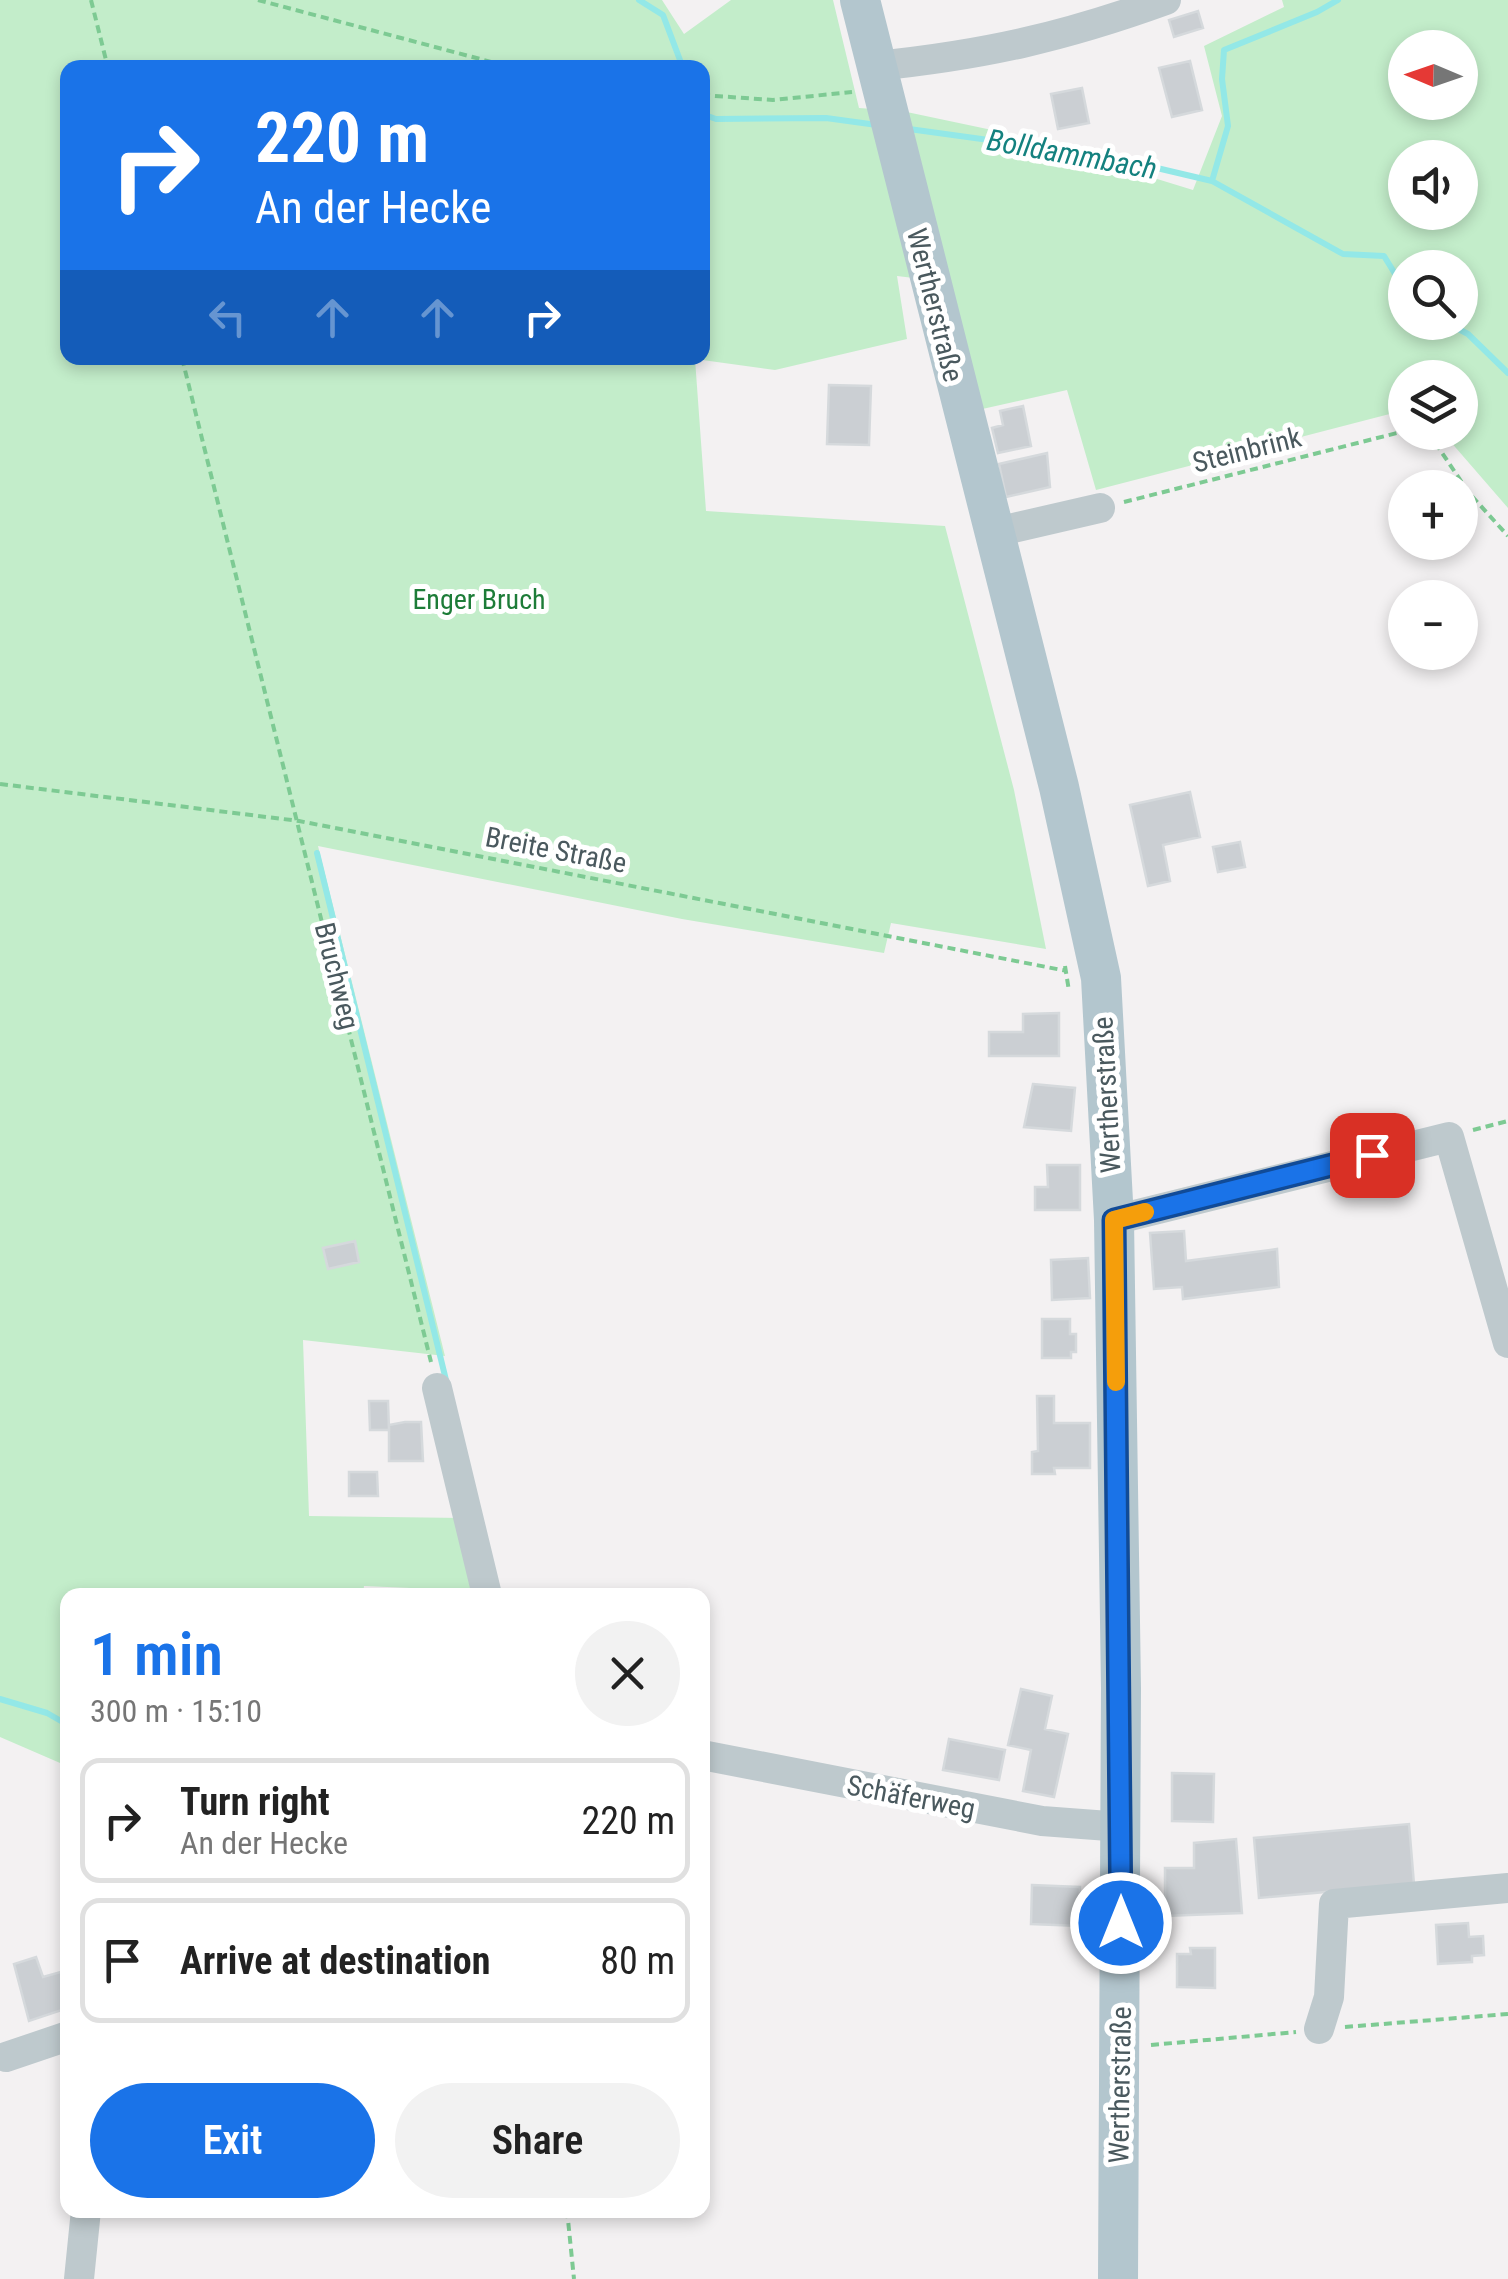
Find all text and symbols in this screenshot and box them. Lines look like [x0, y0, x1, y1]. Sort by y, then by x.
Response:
north arrow [1388, 30, 1478, 120]
map controls [1388, 30, 1478, 670]
text: 220 m [255, 97, 429, 179]
icon: right [90, 100, 220, 230]
water label: Bolldammbach [984, 122, 1160, 186]
button: sound [1388, 140, 1478, 230]
text: An der Hecke [255, 181, 491, 234]
street label: Wertherstraße [900, 225, 970, 385]
button: search [1388, 250, 1478, 340]
icon: left [200, 290, 255, 345]
icon: ahead [305, 290, 360, 345]
icon: ahead [410, 290, 465, 345]
icon: right [515, 290, 570, 345]
button: layers [1388, 360, 1478, 450]
street label: Steinbrink [1189, 420, 1305, 479]
button: + [1388, 470, 1478, 560]
button: − [1388, 580, 1478, 670]
park label: Enger Bruch [412, 583, 546, 616]
street label: Breite Straße [483, 820, 629, 880]
street label: Bruchweg [308, 919, 366, 1033]
street label: Wertherstraße [1086, 1016, 1128, 1174]
pin [1330, 1113, 1415, 1198]
icon: arrive [1345, 1128, 1400, 1183]
text: 1 min [90, 1619, 223, 1690]
button: close [575, 1621, 680, 1726]
text: 300 m · 15:10 [90, 1692, 262, 1730]
street label: Schäferweg [844, 1768, 978, 1826]
text: Turn right [180, 1780, 330, 1824]
icon: right [95, 1793, 150, 1848]
text: 220 m [581, 1799, 675, 1843]
text: An der Hecke [180, 1824, 348, 1862]
position arrow [1069, 1871, 1173, 1975]
icon: arrive [95, 1933, 150, 1988]
text: Arrive at destination [180, 1939, 490, 1983]
text: 80 m [600, 1939, 675, 1983]
street label: Wertherstraße [1102, 2006, 1138, 2164]
button: Exit [90, 2083, 375, 2198]
button: Share [395, 2083, 680, 2198]

